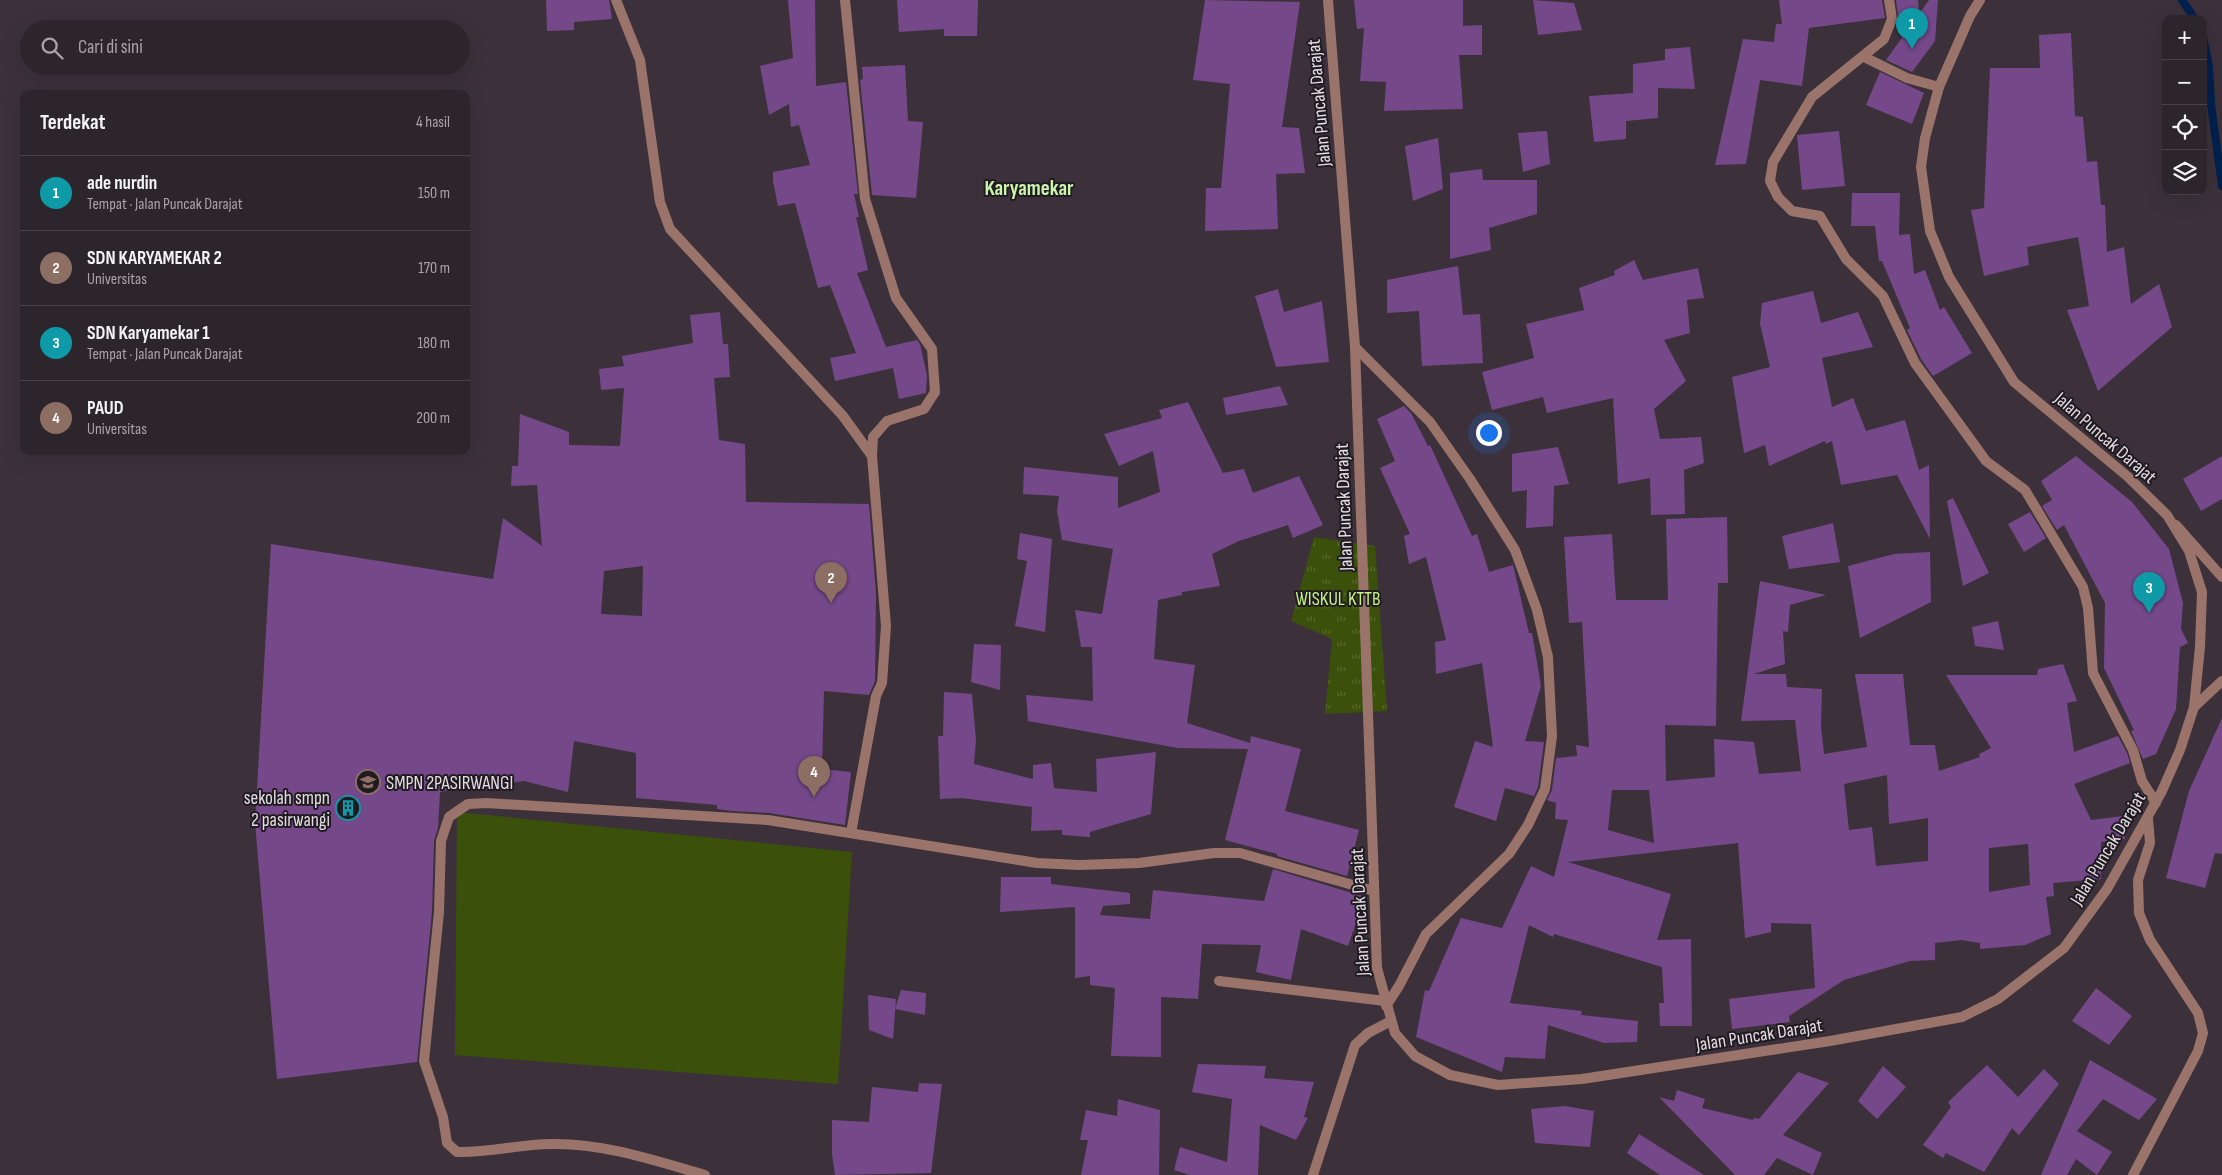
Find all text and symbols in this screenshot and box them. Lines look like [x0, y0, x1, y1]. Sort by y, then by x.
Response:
pin: 1 [1896, 8, 1928, 49]
map controls [2162, 15, 2207, 195]
button: + [2162, 15, 2207, 60]
search box [20, 20, 470, 75]
icon: search [38, 34, 66, 62]
text: Cari di sini [78, 36, 143, 59]
street label: Jalan Puncak Darajat [1302, 38, 1337, 169]
button: − [2162, 60, 2207, 105]
button: locate [2162, 105, 2207, 150]
text: Terdekat [40, 110, 106, 135]
text: 4 hasil [416, 113, 450, 132]
button: layers [2162, 150, 2207, 195]
text: ade nurdin [87, 172, 157, 195]
district label: Karyamekar [984, 176, 1074, 201]
text: 1 [53, 184, 59, 203]
text: 150 m [418, 184, 450, 203]
text: Tempat · Jalan Puncak Darajat [87, 195, 243, 214]
text: SDN KARYAMEKAR 2 [87, 247, 222, 270]
text: 2 [52, 259, 60, 278]
text: 170 m [418, 259, 450, 278]
text: Universitas [87, 270, 147, 289]
text: SDN Karyamekar 1 [87, 322, 210, 345]
text: 3 [52, 334, 60, 353]
text: 180 m [417, 334, 450, 353]
text: Tempat · Jalan Puncak Darajat [87, 345, 243, 364]
street label: Jalan Puncak Darajat [2049, 387, 2161, 489]
text: PAUD [87, 397, 124, 420]
text: 4 [52, 409, 60, 428]
text: 200 m [416, 409, 450, 428]
text: Universitas [87, 420, 147, 439]
your location [1476, 420, 1502, 446]
street label: Jalan Puncak Darajat [1331, 443, 1358, 572]
pin: 2 [815, 562, 847, 603]
pin: 3 [2133, 572, 2165, 613]
park label: WISKUL KTTB [1295, 588, 1381, 611]
pin: 4 [798, 756, 830, 797]
school or university icon: SMPN 2PASIRWANGI [355, 769, 381, 795]
place label: SMPN 2PASIRWANGI [386, 772, 513, 795]
place label: sekolah smpn 2 pasirwangi [244, 787, 330, 832]
street label: Jalan Puncak Darajat [2065, 788, 2151, 910]
building icon: sekolah smpn 2 pasirwangi [335, 795, 361, 821]
street label: Jalan Puncak Darajat [1346, 847, 1375, 977]
street label: Jalan Puncak Darajat [1693, 1014, 1824, 1057]

